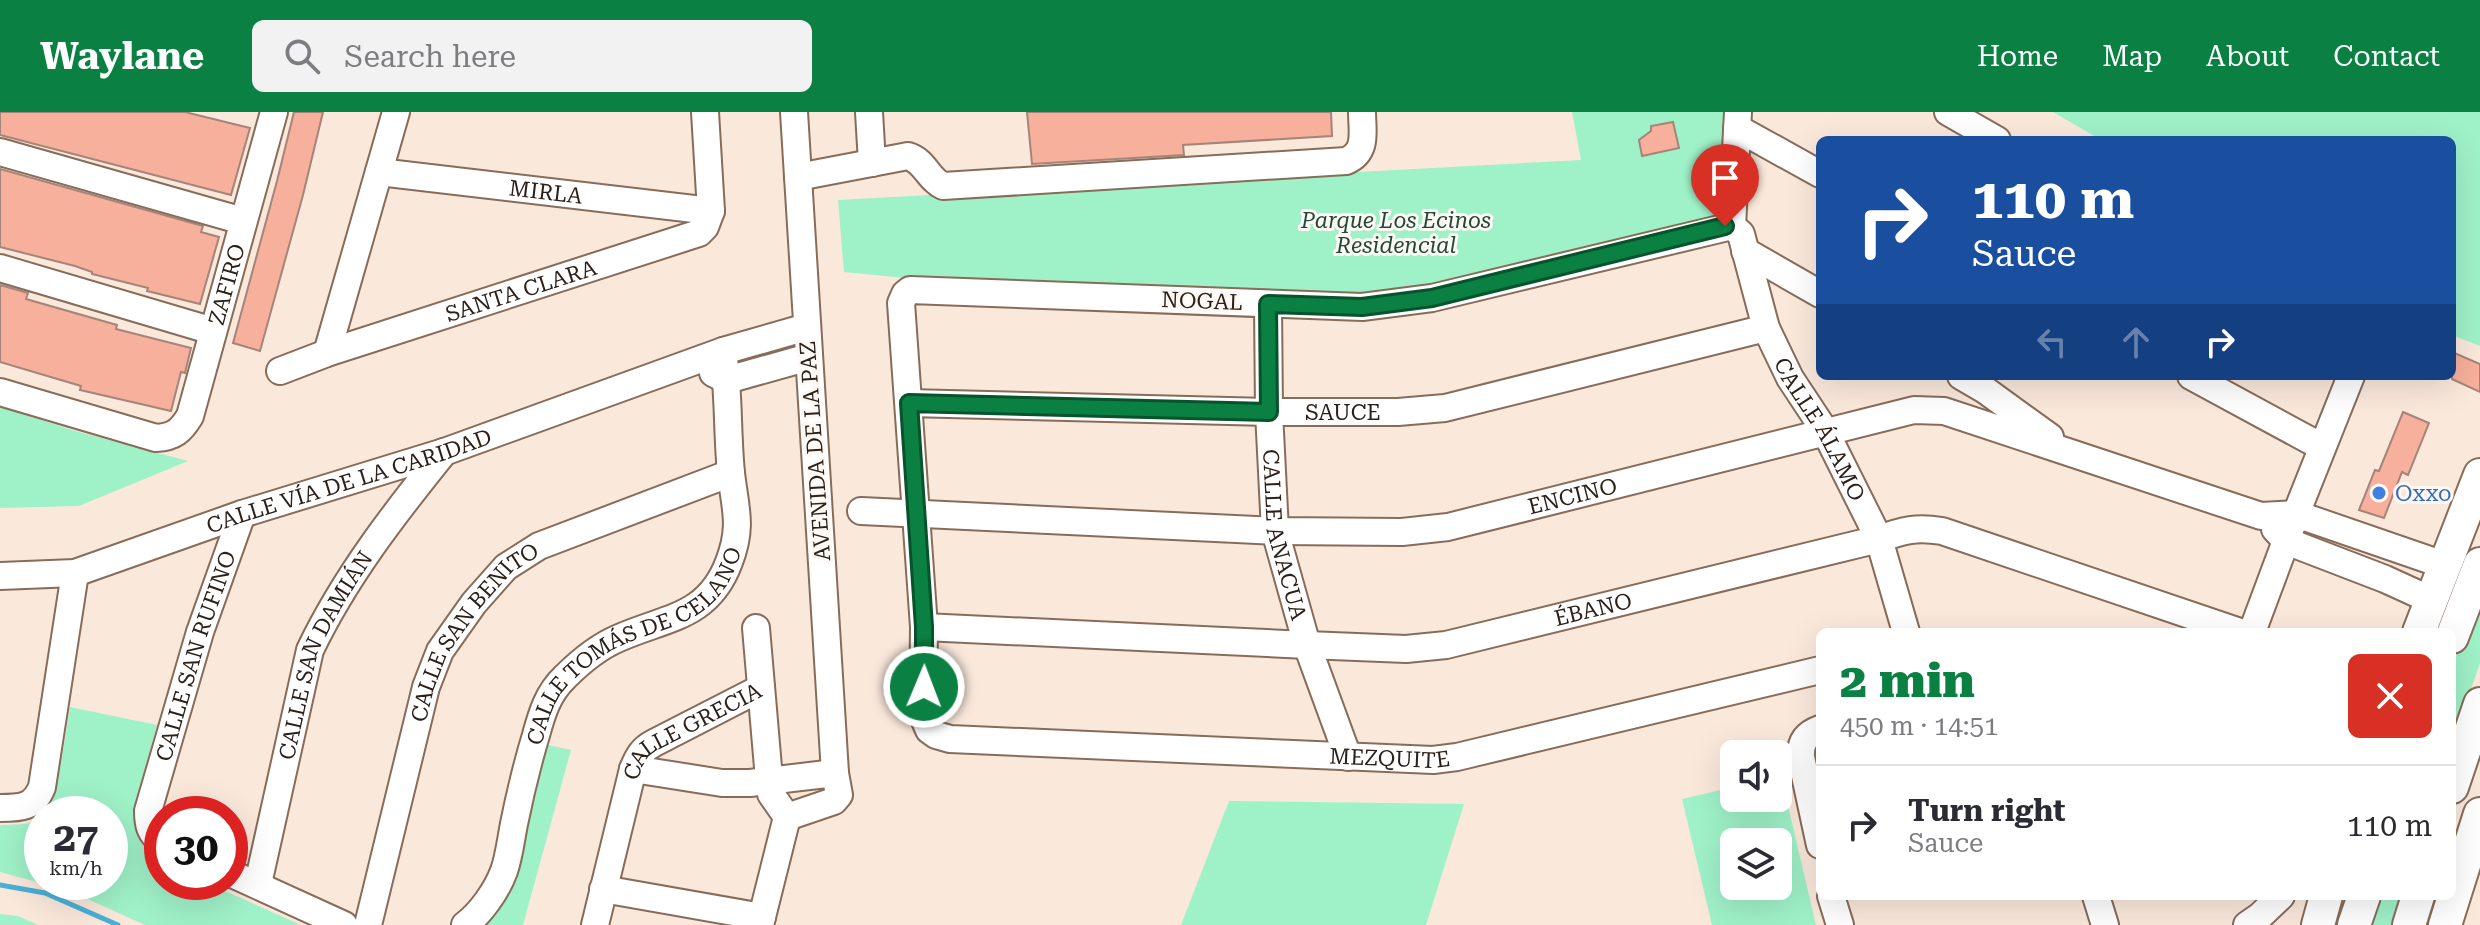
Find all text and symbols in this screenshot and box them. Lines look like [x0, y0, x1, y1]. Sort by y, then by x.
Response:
search box [252, 20, 812, 92]
text: Waylane [40, 34, 204, 78]
icon: search [280, 34, 324, 78]
text: Search here [344, 39, 516, 74]
text: Home [1977, 40, 2058, 73]
text: Map [2102, 40, 2162, 73]
text: About [2206, 40, 2289, 73]
text: Contact [2333, 40, 2440, 73]
pin [1691, 144, 1759, 226]
icon: arrive [1703, 156, 1747, 200]
text: 110 m [1972, 166, 2134, 232]
icon: right [1840, 168, 1944, 272]
street label: MIRLA [508, 175, 584, 208]
park label: Parque Los Ecinos Residencial [1300, 208, 1491, 258]
text: Sauce [1972, 233, 2076, 275]
street label: ZAFIRO [203, 241, 250, 328]
street label: SANTA CLARA [442, 254, 600, 327]
street label: NOGAL [1161, 287, 1243, 315]
icon: left [2030, 320, 2074, 364]
icon: ahead [2114, 320, 2158, 364]
icon: right [2198, 320, 2242, 364]
street label: AVENIDA DE LA PAZ [795, 340, 835, 562]
street label: CALLE ÁLAMO [1770, 353, 1870, 505]
street label: SAUCE [1305, 400, 1381, 425]
street label: CALLE VÍA DE LA CARIDAD [203, 423, 495, 538]
street label: CALLE ANACUA [1258, 448, 1312, 623]
street label: ENCINO [1525, 473, 1619, 519]
place label: Oxxo [2395, 481, 2452, 506]
marker: Oxxo [2370, 484, 2388, 502]
street label: CALLE SAN BENITO [406, 537, 543, 724]
street label: CALLE TOMÁS DE CELANO [521, 544, 746, 748]
street label: CALLE SAN DAMIÁN [274, 546, 377, 762]
street label: CALLE SAN RUFINO [151, 547, 240, 764]
street label: ÉBANO [1551, 587, 1634, 631]
position arrow [882, 645, 966, 729]
text: 2 min [1840, 653, 1975, 709]
button: close [2348, 654, 2432, 738]
street label: CALLE GRECIA [618, 677, 766, 782]
text: 450 m · 14:51 [1840, 711, 1999, 741]
map controls [1720, 740, 1792, 900]
button: sound [1720, 740, 1792, 812]
street label: MEZQUITE [1329, 743, 1451, 773]
text: Turn right [1908, 793, 2065, 828]
speed limit sign: 30 [144, 796, 248, 900]
icon: right [1840, 803, 1884, 847]
text: 110 m [2347, 808, 2432, 843]
text: 27 [54, 814, 98, 861]
button: layers [1720, 828, 1792, 900]
text: Sauce [1908, 828, 1983, 858]
text: km/h [49, 856, 103, 880]

